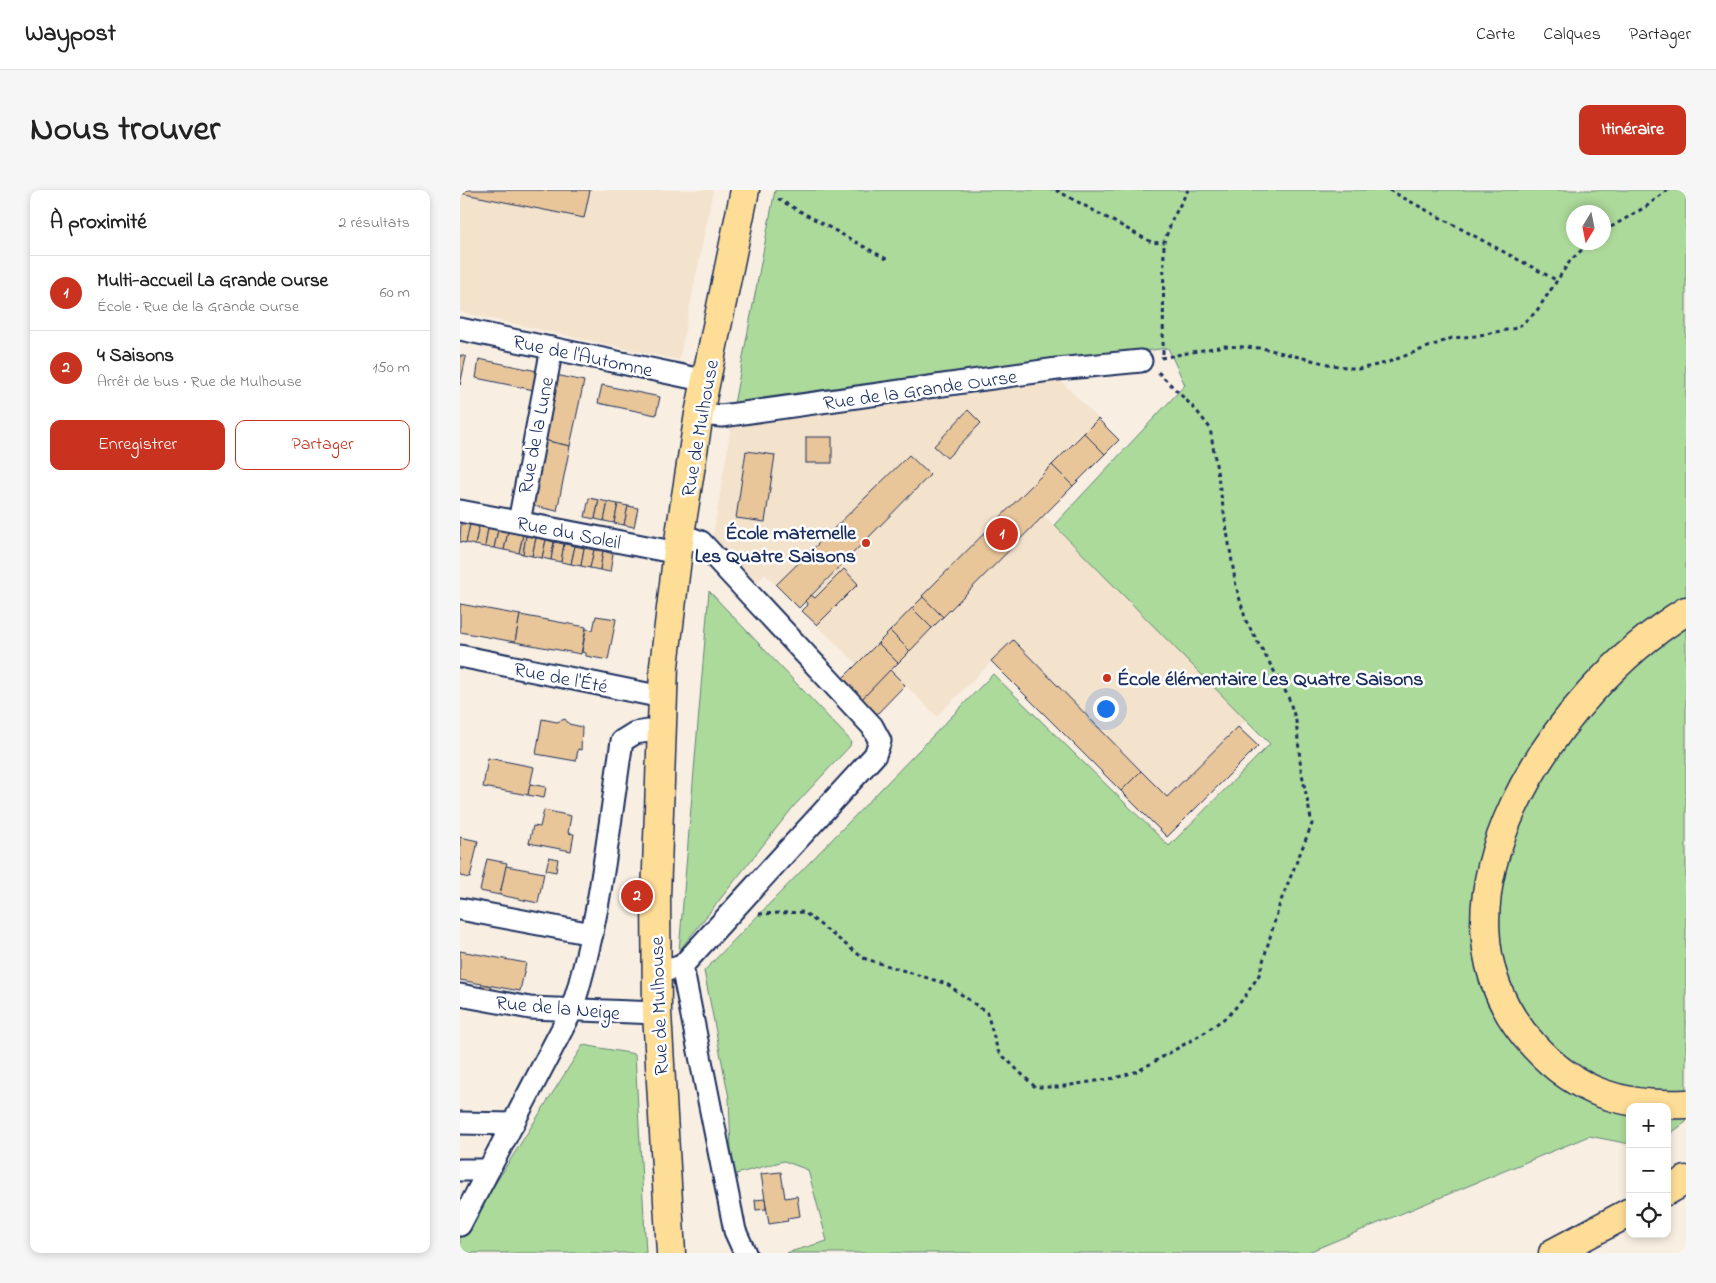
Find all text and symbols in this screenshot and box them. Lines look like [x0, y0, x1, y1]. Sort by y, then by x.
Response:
text: Waypost [25, 17, 116, 52]
text: Carte [1476, 22, 1515, 48]
text: Calques [1543, 22, 1601, 48]
text: Partager [1629, 22, 1691, 48]
text: Nous trouver [30, 105, 220, 156]
button: Itinéraire [1579, 105, 1686, 155]
north arrow [1566, 205, 1611, 250]
text: À proximité [50, 208, 147, 238]
text: 2 résultats [338, 211, 410, 235]
text: Multi-accueil La Grande Ourse [97, 268, 328, 295]
text: 1 [63, 281, 69, 305]
text: 60 m [380, 281, 410, 305]
text: École · Rue de la Grande Ourse [97, 295, 299, 319]
street label: Rue de l'Automne [510, 328, 655, 386]
text: 4 Saisons [97, 343, 174, 370]
text: 2 [62, 356, 70, 380]
text: 150 m [372, 356, 410, 380]
street label: Rue de Mulhouse [675, 357, 728, 499]
street label: Rue de la Grande Ourse [822, 364, 1019, 419]
text: Arrêt de bus · Rue de Mulhouse [97, 370, 302, 394]
street label: Rue de la Lune [512, 375, 563, 496]
button: Enregistrer [50, 420, 225, 470]
button: Partager [235, 420, 410, 470]
street label: Rue du Soleil [514, 510, 623, 559]
pin: 1 [986, 515, 1018, 553]
place label: École maternelle Les Quatre Saisons [695, 520, 857, 572]
marker: École maternelle Les Quatre Saisons [860, 537, 872, 549]
street label: Rue de l'Été [511, 656, 610, 703]
place label: École élémentaire Les Quatre Saisons [1117, 666, 1423, 695]
marker: École élémentaire Les Quatre Saisons [1101, 672, 1113, 684]
your location [1093, 696, 1119, 722]
pin: 2 [621, 877, 653, 915]
street label: Rue de Mulhouse [644, 936, 677, 1076]
street label: Rue de la Neige [494, 990, 621, 1030]
map controls [1626, 1103, 1671, 1238]
button: + [1626, 1103, 1671, 1148]
button: − [1626, 1148, 1671, 1193]
button: locate [1626, 1193, 1671, 1238]

